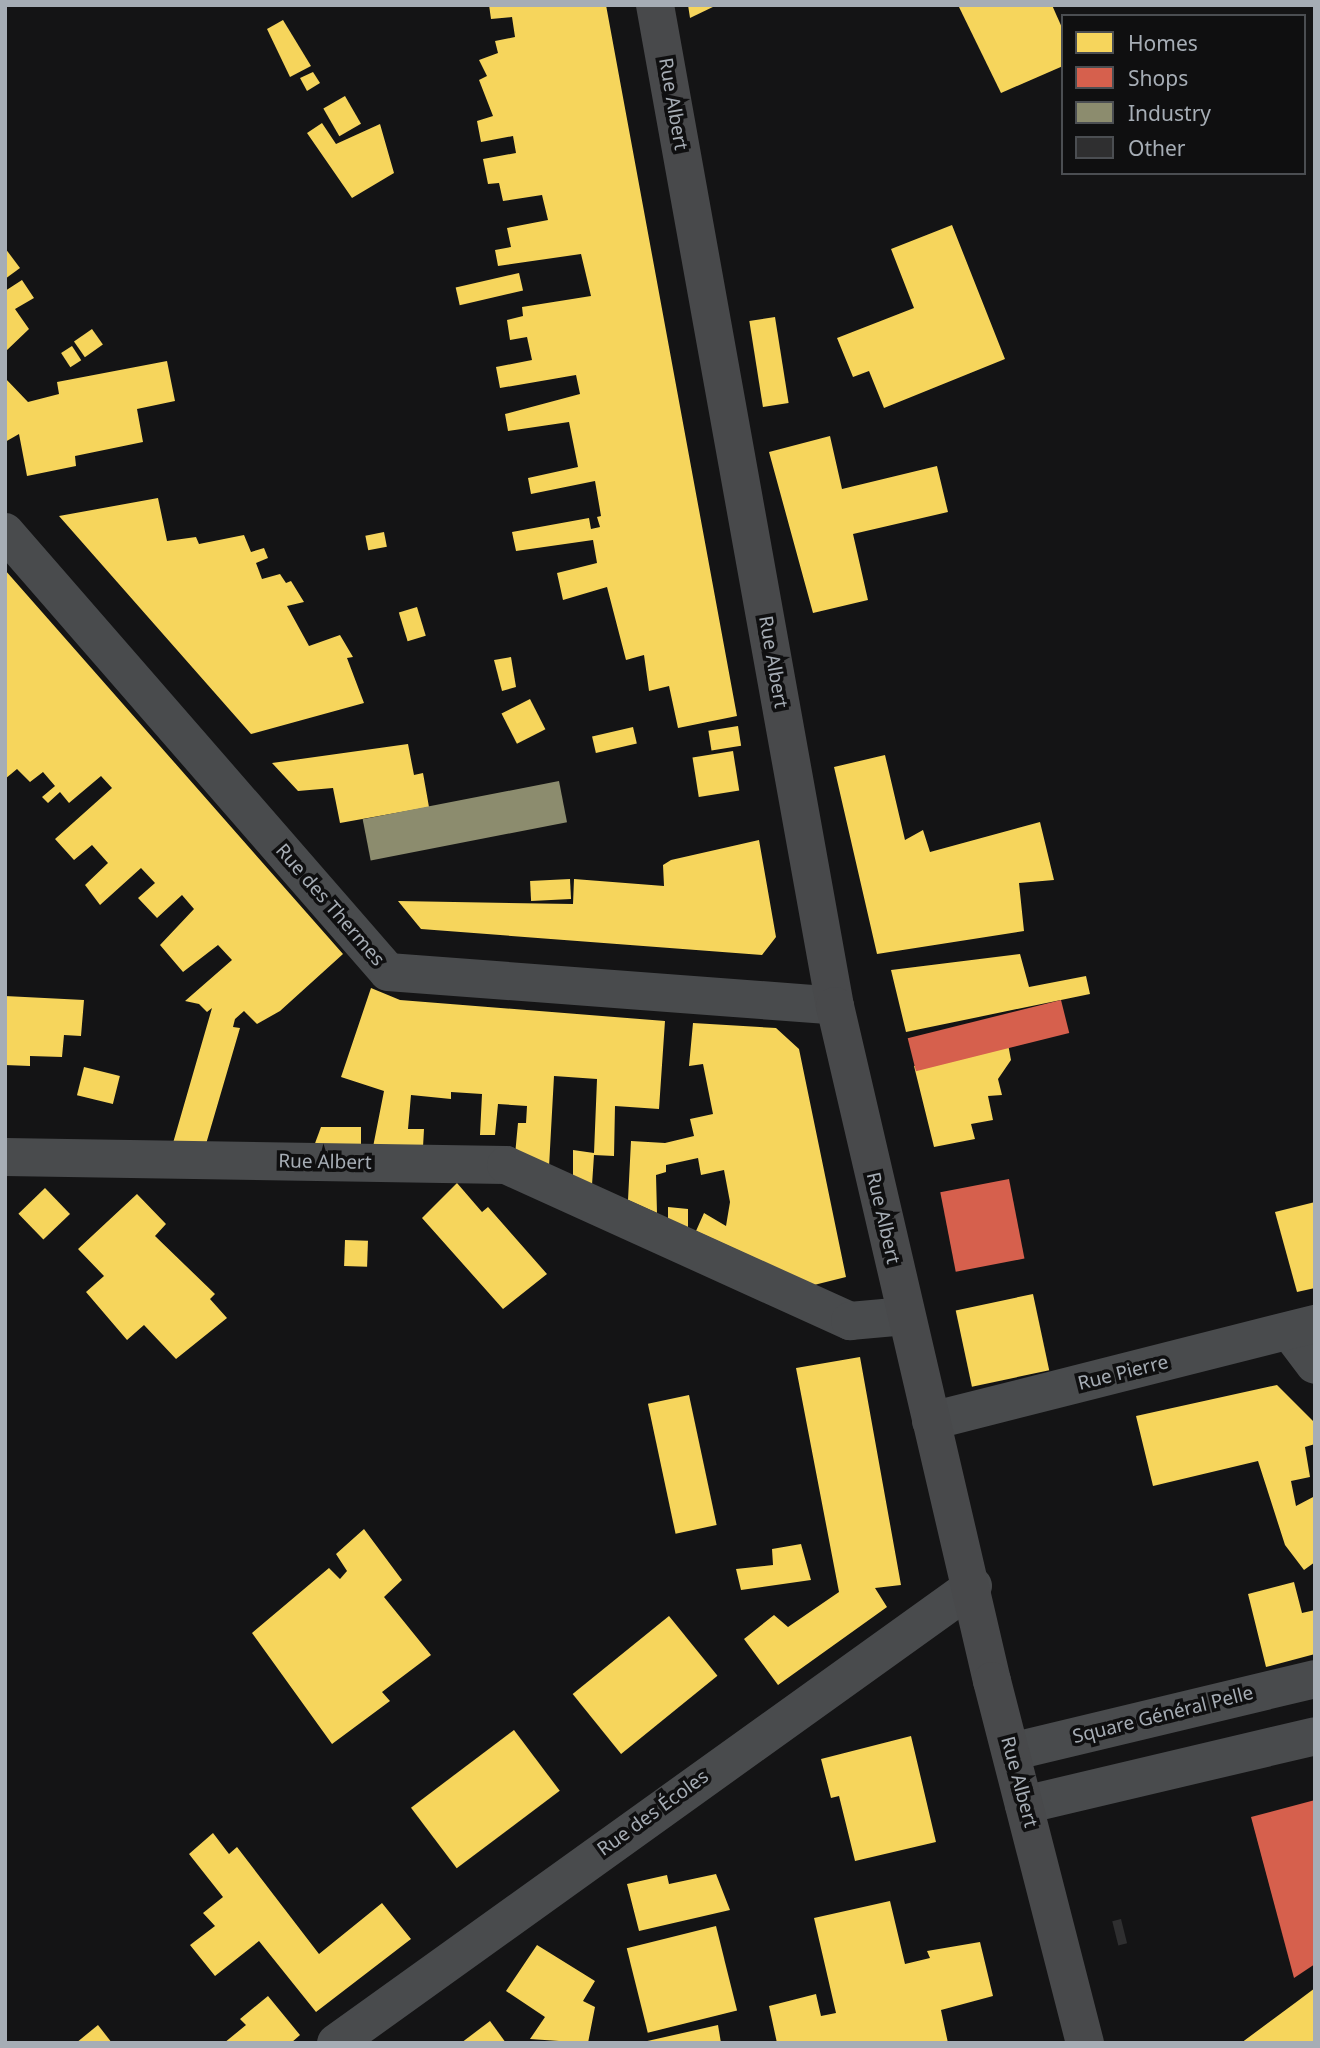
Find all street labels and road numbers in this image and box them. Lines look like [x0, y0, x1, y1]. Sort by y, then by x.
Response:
street label: Rue Albert [654, 56, 692, 152]
street label: Rue Albert [754, 614, 792, 710]
street label: Rue des Thermes [271, 839, 389, 971]
street label: Rue Albert [278, 1150, 372, 1174]
street label: Rue Albert [861, 1170, 905, 1266]
street label: Rue Pierre [1075, 1351, 1171, 1395]
street label: Square Général Pelle [1070, 1682, 1256, 1748]
street label: Rue Albert [996, 1734, 1042, 1830]
street label: Rue des Écoles [593, 1765, 713, 1861]

